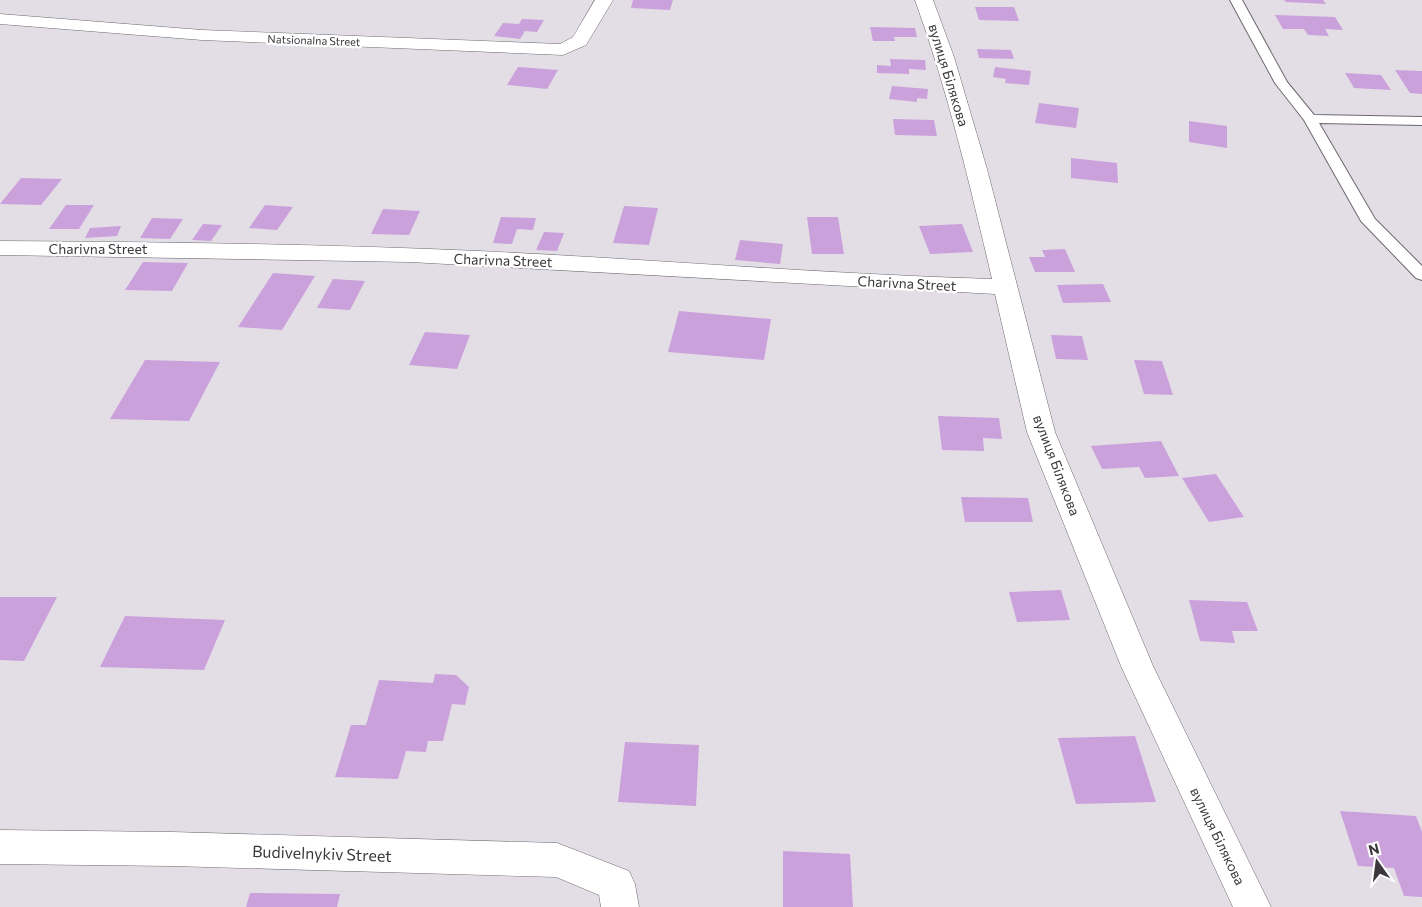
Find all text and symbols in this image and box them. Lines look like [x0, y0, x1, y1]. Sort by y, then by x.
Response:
street label: вулиця Білякова [925, 22, 973, 128]
street label: Natsionalna Street [267, 32, 361, 48]
street label: Charivna Street [49, 240, 148, 257]
street label: Charivna Street [453, 250, 553, 270]
street label: Charivna Street [857, 272, 957, 294]
street label: вулиця Білякова [1030, 412, 1084, 518]
street label: вулиця Білякова [1187, 784, 1249, 888]
north arrow [1352, 837, 1402, 887]
text: N [1367, 839, 1381, 858]
street label: Budivelnykiv Street [252, 841, 393, 865]

